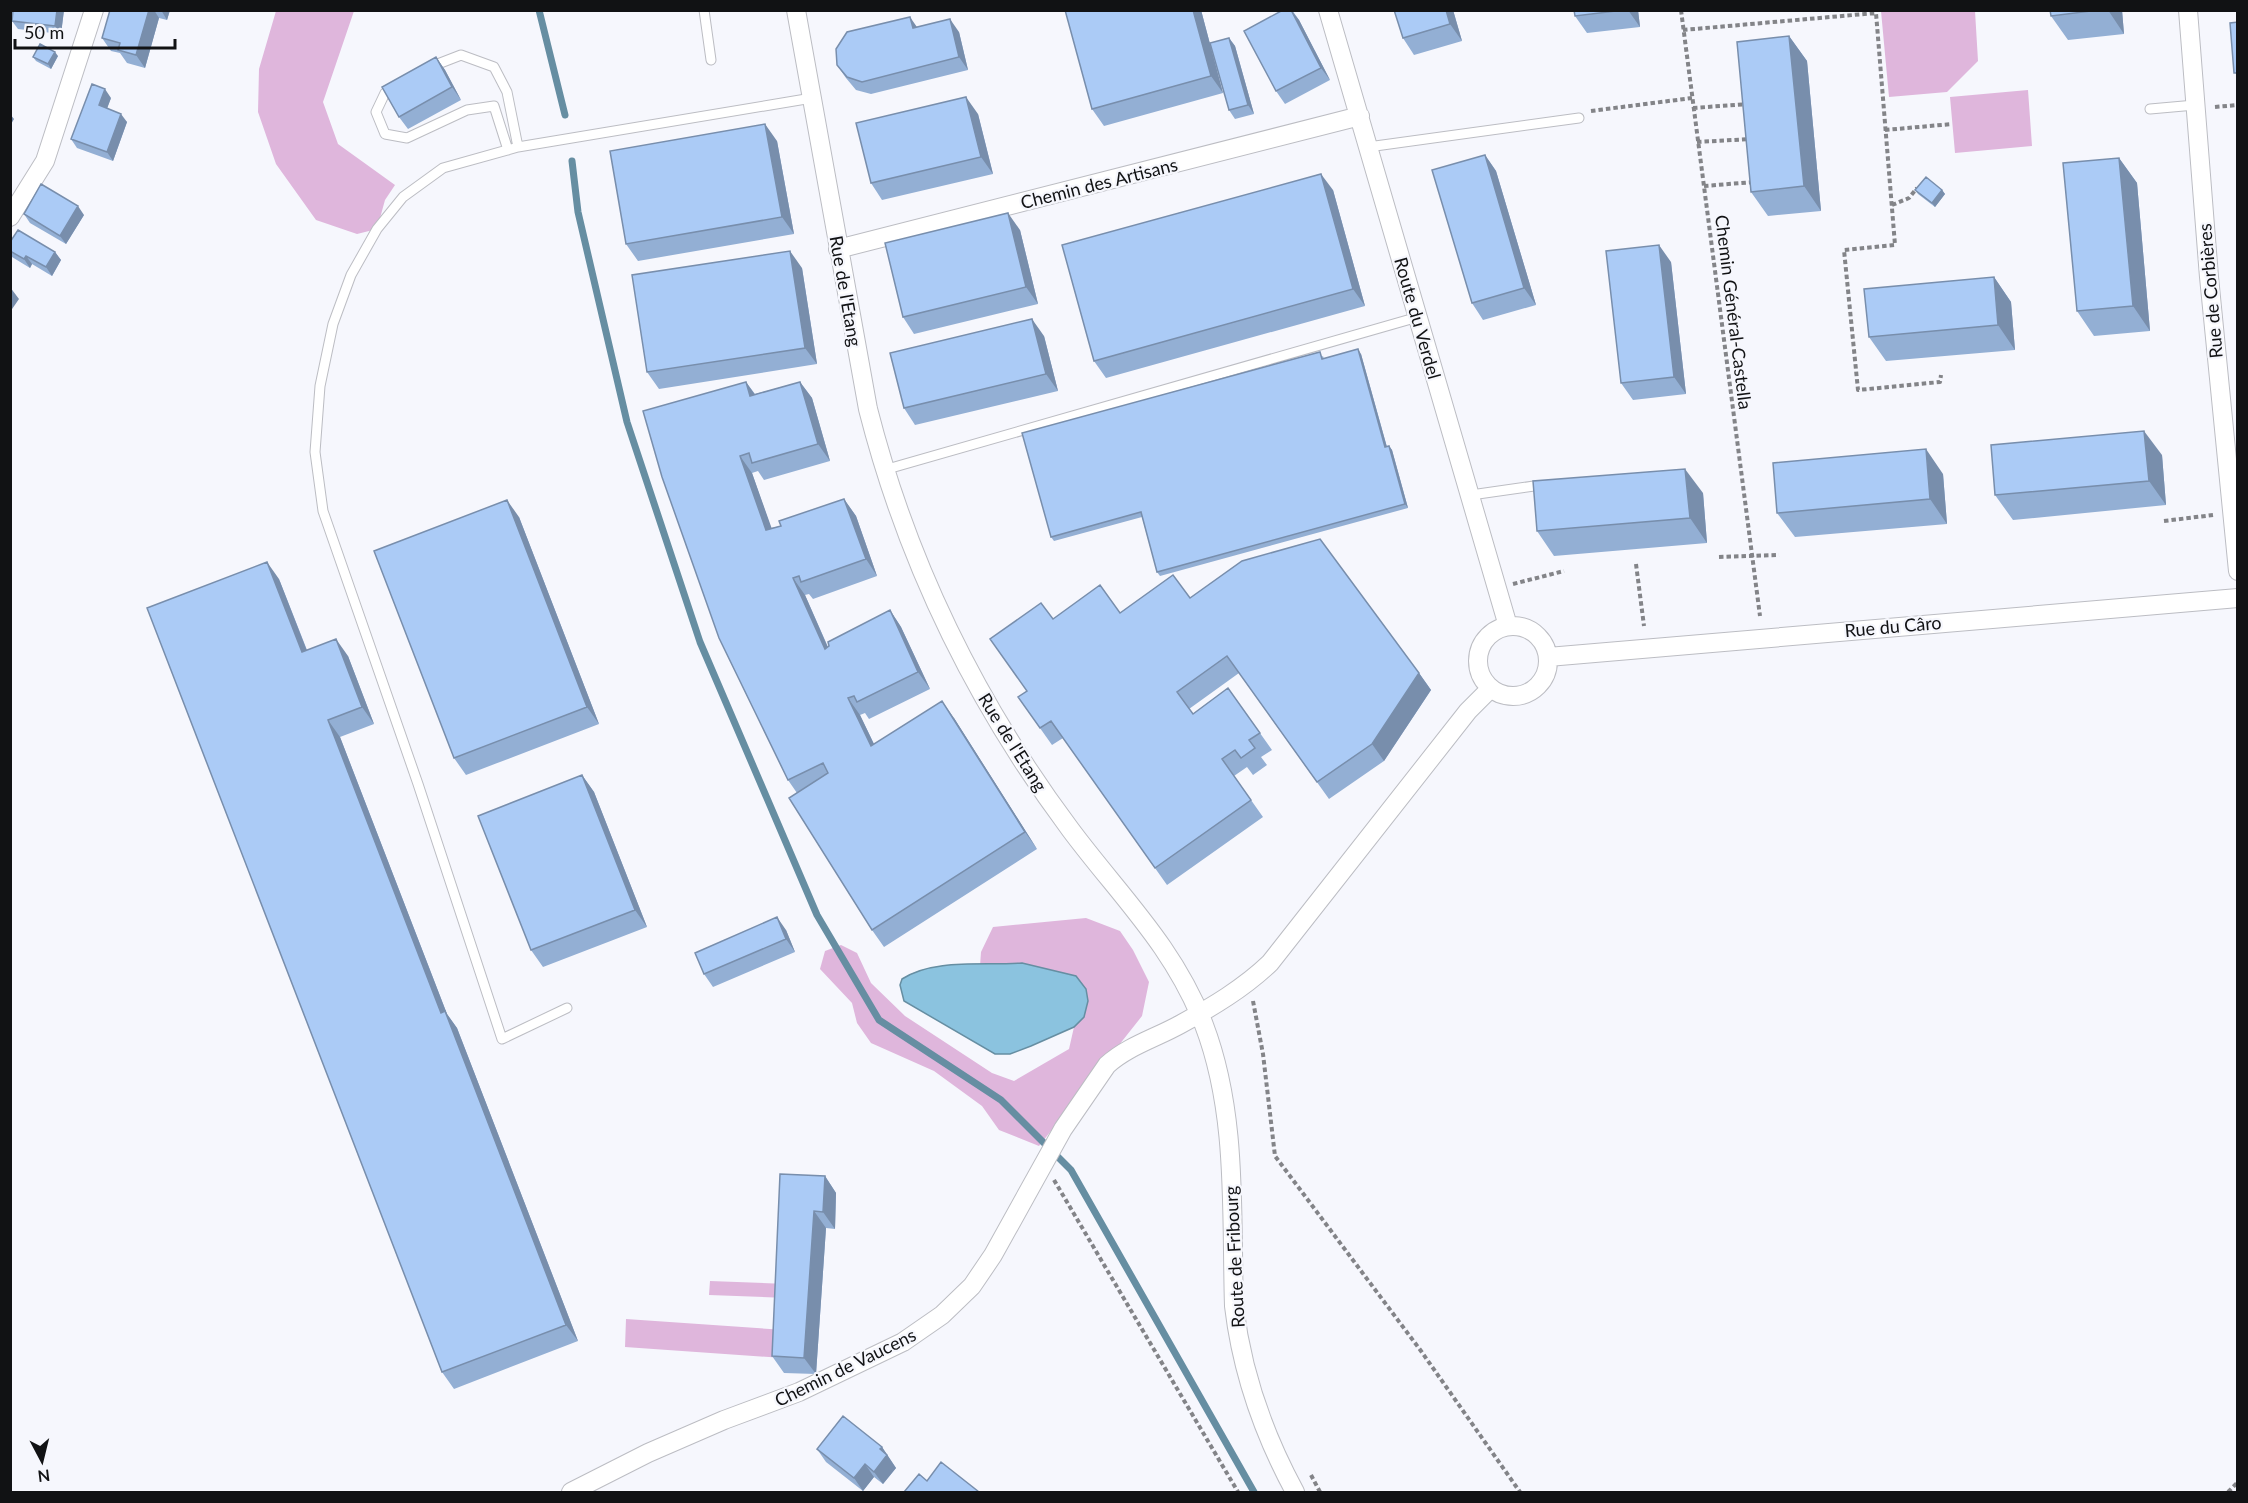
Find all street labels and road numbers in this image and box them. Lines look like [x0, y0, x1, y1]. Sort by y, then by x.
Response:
street label: Chemin des Artisans [1018, 153, 1180, 213]
street label: Chemin Général-Castella [1711, 213, 1757, 411]
street label: Rue de Corbières [2193, 222, 2227, 359]
street label: Rue de l'Etang [825, 234, 867, 348]
street label: Route du Verdel [1390, 254, 1446, 382]
street label: Rue du Câro [1844, 611, 1942, 641]
street label: Rue de l'Etang [974, 689, 1052, 795]
street label: Route de Fribourg [1219, 1186, 1249, 1328]
street label: Chemin de Vaucens [771, 1323, 919, 1411]

